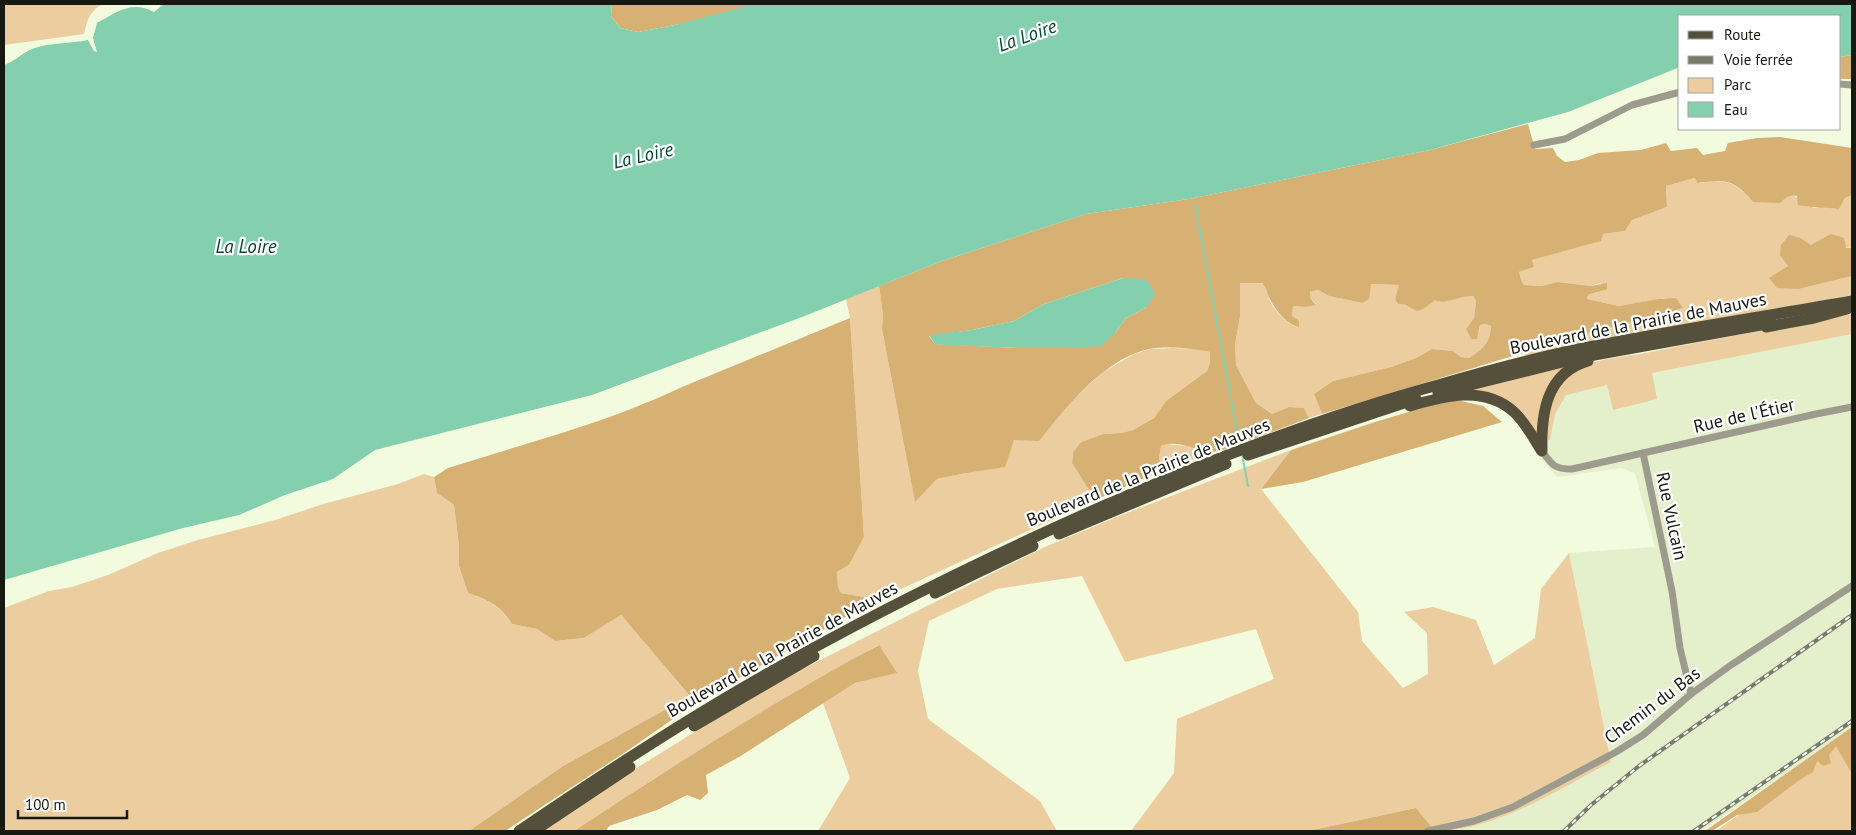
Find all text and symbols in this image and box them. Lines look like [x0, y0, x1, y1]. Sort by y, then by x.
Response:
water label: La Loire [994, 13, 1060, 57]
legend [1678, 15, 1841, 130]
text: Route [1724, 25, 1761, 44]
text: Voie ferrée [1723, 50, 1793, 69]
text: Parc [1724, 75, 1751, 94]
text: Eau [1724, 100, 1748, 119]
water label: La Loire [611, 136, 676, 174]
water label: La Loire [215, 234, 277, 258]
street label: Boulevard de la Prairie de Mauves [1508, 287, 1768, 359]
street label: Rue de l'Étier [1691, 392, 1797, 438]
street label: Boulevard de la Prairie de Mauves [1023, 413, 1273, 531]
street label: Rue Vulcain [1651, 470, 1693, 562]
street label: Boulevard de la Prairie de Mauves [662, 576, 902, 722]
street label: Chemin du Bas [1599, 661, 1705, 749]
scale bar [18, 788, 126, 820]
text: 100 m [25, 795, 66, 814]

